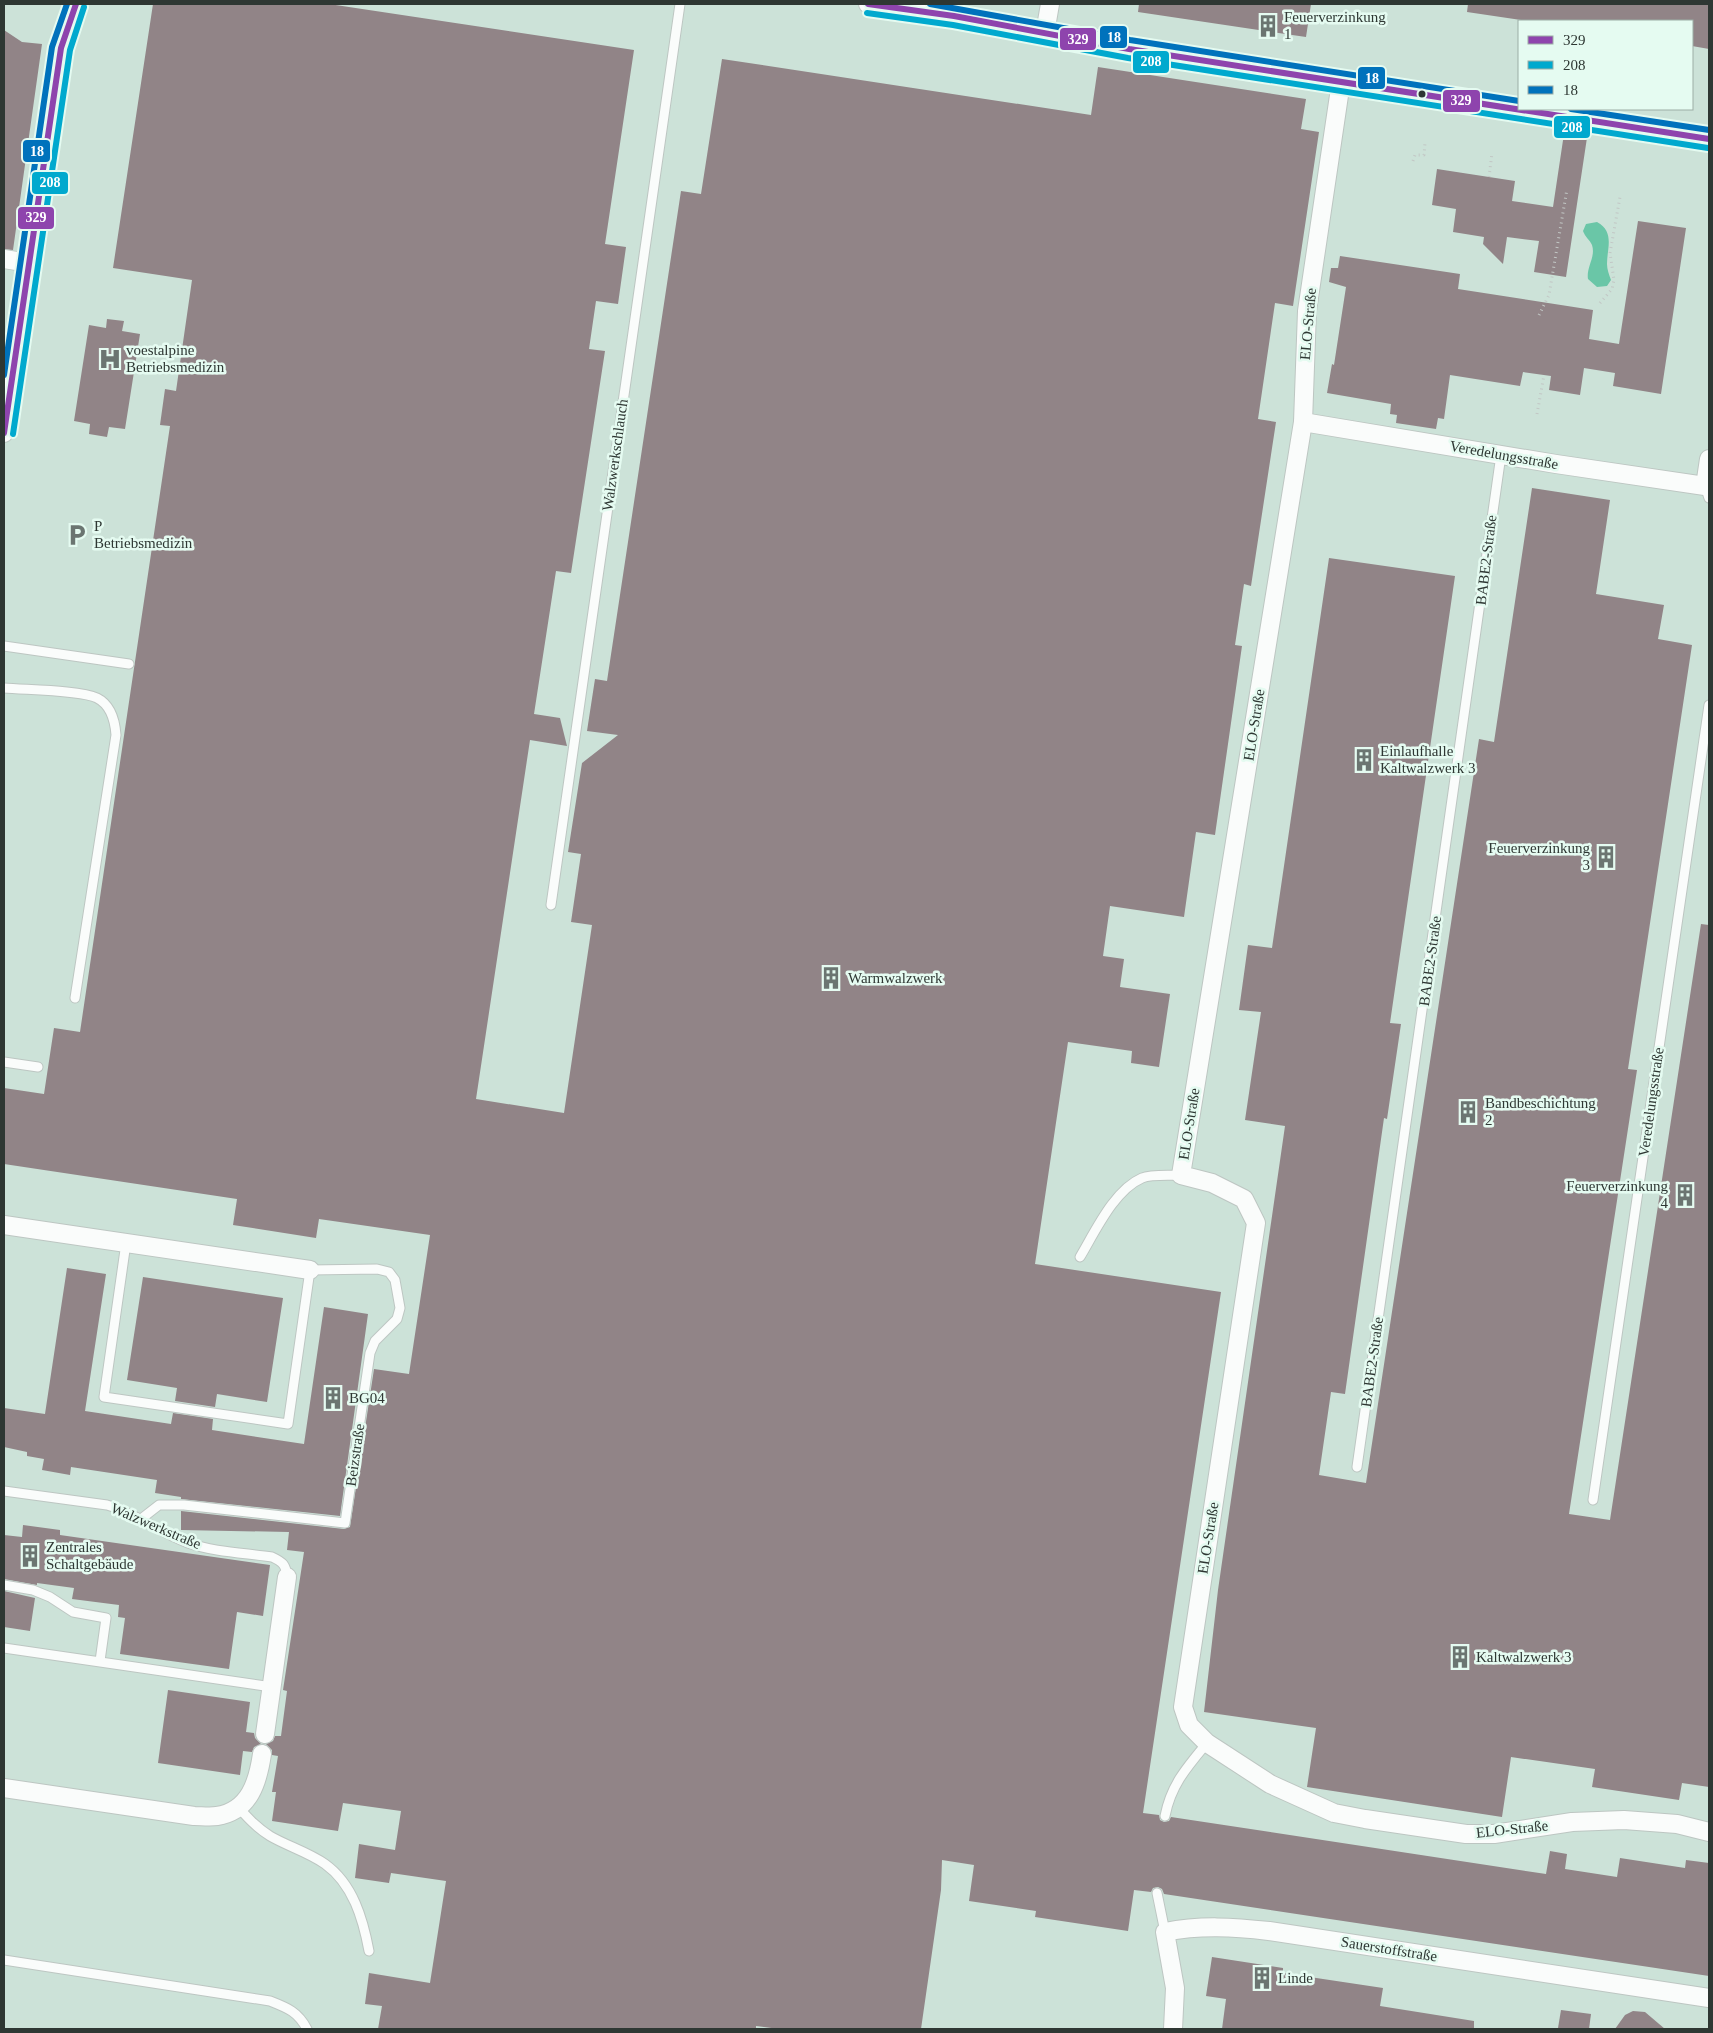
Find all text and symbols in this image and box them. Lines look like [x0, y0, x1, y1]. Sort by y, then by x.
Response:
place label: Feuerverzinkung 1 [1284, 9, 1386, 42]
building icon: Feuerverzinkung 1 [1255, 13, 1281, 39]
legend [1518, 20, 1693, 110]
line badge: 18 [1099, 25, 1128, 49]
line badge: 329 [1059, 27, 1097, 51]
text: 18 [1107, 30, 1121, 45]
text: 329 [1068, 32, 1089, 47]
text: 329 [1563, 32, 1586, 48]
line badge: 208 [1132, 50, 1170, 74]
text: 208 [1141, 54, 1162, 69]
text: 208 [1563, 57, 1586, 73]
line badge: 18 [1357, 66, 1386, 90]
text: 18 [1365, 71, 1379, 86]
text: 18 [1563, 82, 1578, 98]
unlabelled marker [1417, 89, 1427, 99]
line badge: 329 [1442, 89, 1481, 113]
text: 329 [1451, 93, 1472, 108]
line badge: 208 [1553, 115, 1591, 139]
text: 208 [1562, 120, 1583, 135]
line badge: 18 [22, 139, 51, 163]
text: 18 [30, 144, 44, 159]
line badge: 208 [31, 171, 69, 195]
text: 208 [40, 175, 61, 190]
line badge: 329 [17, 206, 55, 230]
text: 329 [26, 210, 47, 225]
street label: ELO-Straße [1297, 287, 1319, 361]
place label: voestalpine Betriebsmedizin [126, 342, 225, 375]
hospital icon: voestalpine Betriebsmedizin [97, 346, 123, 372]
street label: Walzwerkschlauch [599, 397, 631, 512]
street label: Veredelungsstraße [1448, 438, 1560, 472]
street label: BABE2-Straße [1473, 514, 1500, 606]
place label: P Betriebsmedizin [94, 518, 193, 551]
parking icon: P Betriebsmedizin [64, 522, 90, 548]
street label: ELO-Straße [1240, 688, 1268, 762]
place label: Einlaufhalle Kaltwalzwerk 3 [1380, 743, 1475, 776]
building icon: Einlaufhalle Kaltwalzwerk 3 [1351, 747, 1377, 773]
place label: Feuerverzinkung 3 [1488, 840, 1590, 873]
building icon: Feuerverzinkung 3 [1593, 844, 1619, 870]
street label: BABE2-Straße [1416, 915, 1444, 1007]
building icon: Warmwalzwerk [818, 965, 844, 991]
place label: Warmwalzwerk [848, 970, 943, 986]
street label: Veredelungsstraße [1635, 1046, 1667, 1158]
street label: ELO-Straße [1175, 1087, 1203, 1161]
place label: Bandbeschichtung 2 [1485, 1095, 1596, 1128]
building icon: Bandbeschichtung 2 [1455, 1099, 1481, 1125]
place label: Feuerverzinkung 4 [1566, 1178, 1669, 1211]
building icon: Feuerverzinkung 4 [1672, 1182, 1698, 1208]
street label: BABE2-Straße [1358, 1316, 1386, 1408]
building icon: BG04 [320, 1385, 346, 1411]
place label: BG04 [349, 1390, 385, 1406]
street label: Beizstraße [343, 1422, 367, 1487]
street label: Walzwerkstraße [109, 1500, 204, 1552]
street label: ELO-Straße [1194, 1501, 1222, 1575]
place label: Zentrales Schaltgebäude [46, 1539, 134, 1572]
building icon: Zentrales Schaltgebäude [17, 1543, 43, 1569]
building icon: Kaltwalzwerk 3 [1447, 1644, 1473, 1670]
place label: Kaltwalzwerk 3 [1476, 1649, 1571, 1665]
street label: ELO-Straße [1475, 1817, 1549, 1841]
street label: Sauerstoffstraße [1340, 1933, 1439, 1965]
building icon: Linde [1249, 1965, 1275, 1991]
place label: Linde [1278, 1970, 1313, 1986]

